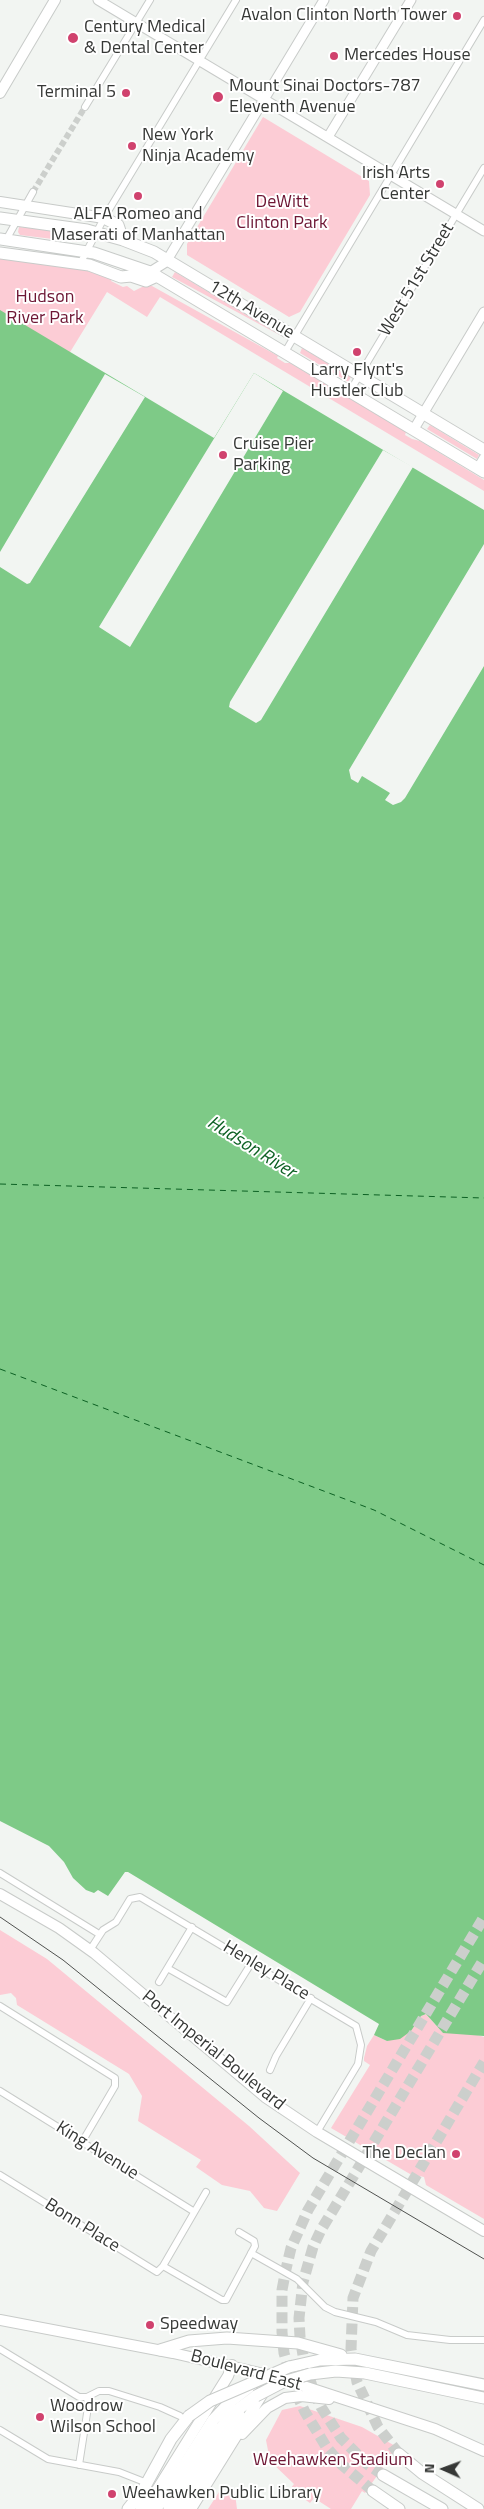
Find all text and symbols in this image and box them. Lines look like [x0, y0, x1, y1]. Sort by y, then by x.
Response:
place label: Avalon Clinton North Tower [241, 5, 447, 27]
marker: Avalon Clinton North Tower [451, 10, 463, 22]
place label: Century Medical & Dental Center [84, 17, 206, 59]
marker: Century Medical & Dental Center [66, 31, 80, 45]
place label: Mercedes House [344, 45, 471, 67]
marker: Mercedes House [328, 50, 340, 62]
place label: Mount Sinai Doctors-787 Eleventh Avenue [229, 76, 421, 118]
place label: Terminal 5 [37, 82, 116, 104]
marker: Terminal 5 [120, 87, 132, 99]
marker: Mount Sinai Doctors-787 Eleventh Avenue [211, 90, 225, 104]
place label: New York Ninja Academy [142, 125, 254, 168]
marker: New York Ninja Academy [126, 140, 138, 152]
place label: Irish Arts Center [362, 163, 430, 205]
marker: Irish Arts Center [434, 178, 446, 190]
marker: ALFA Romeo and Maserati of Manhattan [132, 190, 144, 202]
park label: DeWitt Clinton Park [236, 192, 328, 234]
place label: ALFA Romeo and Maserati of Manhattan [51, 204, 225, 246]
street label: West 51st Street [375, 219, 459, 341]
street label: 12th Avenue [204, 276, 298, 344]
park label: Hudson River Park [6, 287, 84, 330]
marker: Larry Flynt's Hustler Club [351, 346, 363, 358]
place label: Larry Flynt's Hustler Club [310, 360, 404, 402]
place label: Cruise Pier Parking [233, 434, 314, 476]
marker: Cruise Pier Parking [217, 449, 229, 461]
water label: Hudson River [203, 1112, 299, 1184]
street label: Henley Place [219, 1937, 313, 2005]
street label: Port Imperial Boulevard [137, 1987, 289, 2115]
street label: King Avenue [52, 2117, 142, 2185]
place label: The Declan [362, 2143, 446, 2165]
marker: The Declan [450, 2148, 462, 2160]
street label: Bonn Place [40, 2194, 124, 2258]
place label: Speedway [160, 2314, 238, 2336]
marker: Speedway [144, 2319, 156, 2331]
street label: Boulevard East [188, 2346, 304, 2396]
place label: Woodrow Wilson School [50, 2396, 156, 2438]
marker: Woodrow Wilson School [34, 2411, 46, 2423]
north arrow [419, 2444, 469, 2494]
park label: Weehawken Stadium [253, 2450, 413, 2472]
text: N [418, 2463, 439, 2474]
place label: Weehawken Public Library [122, 2483, 321, 2505]
marker: Weehawken Public Library [106, 2488, 118, 2500]

